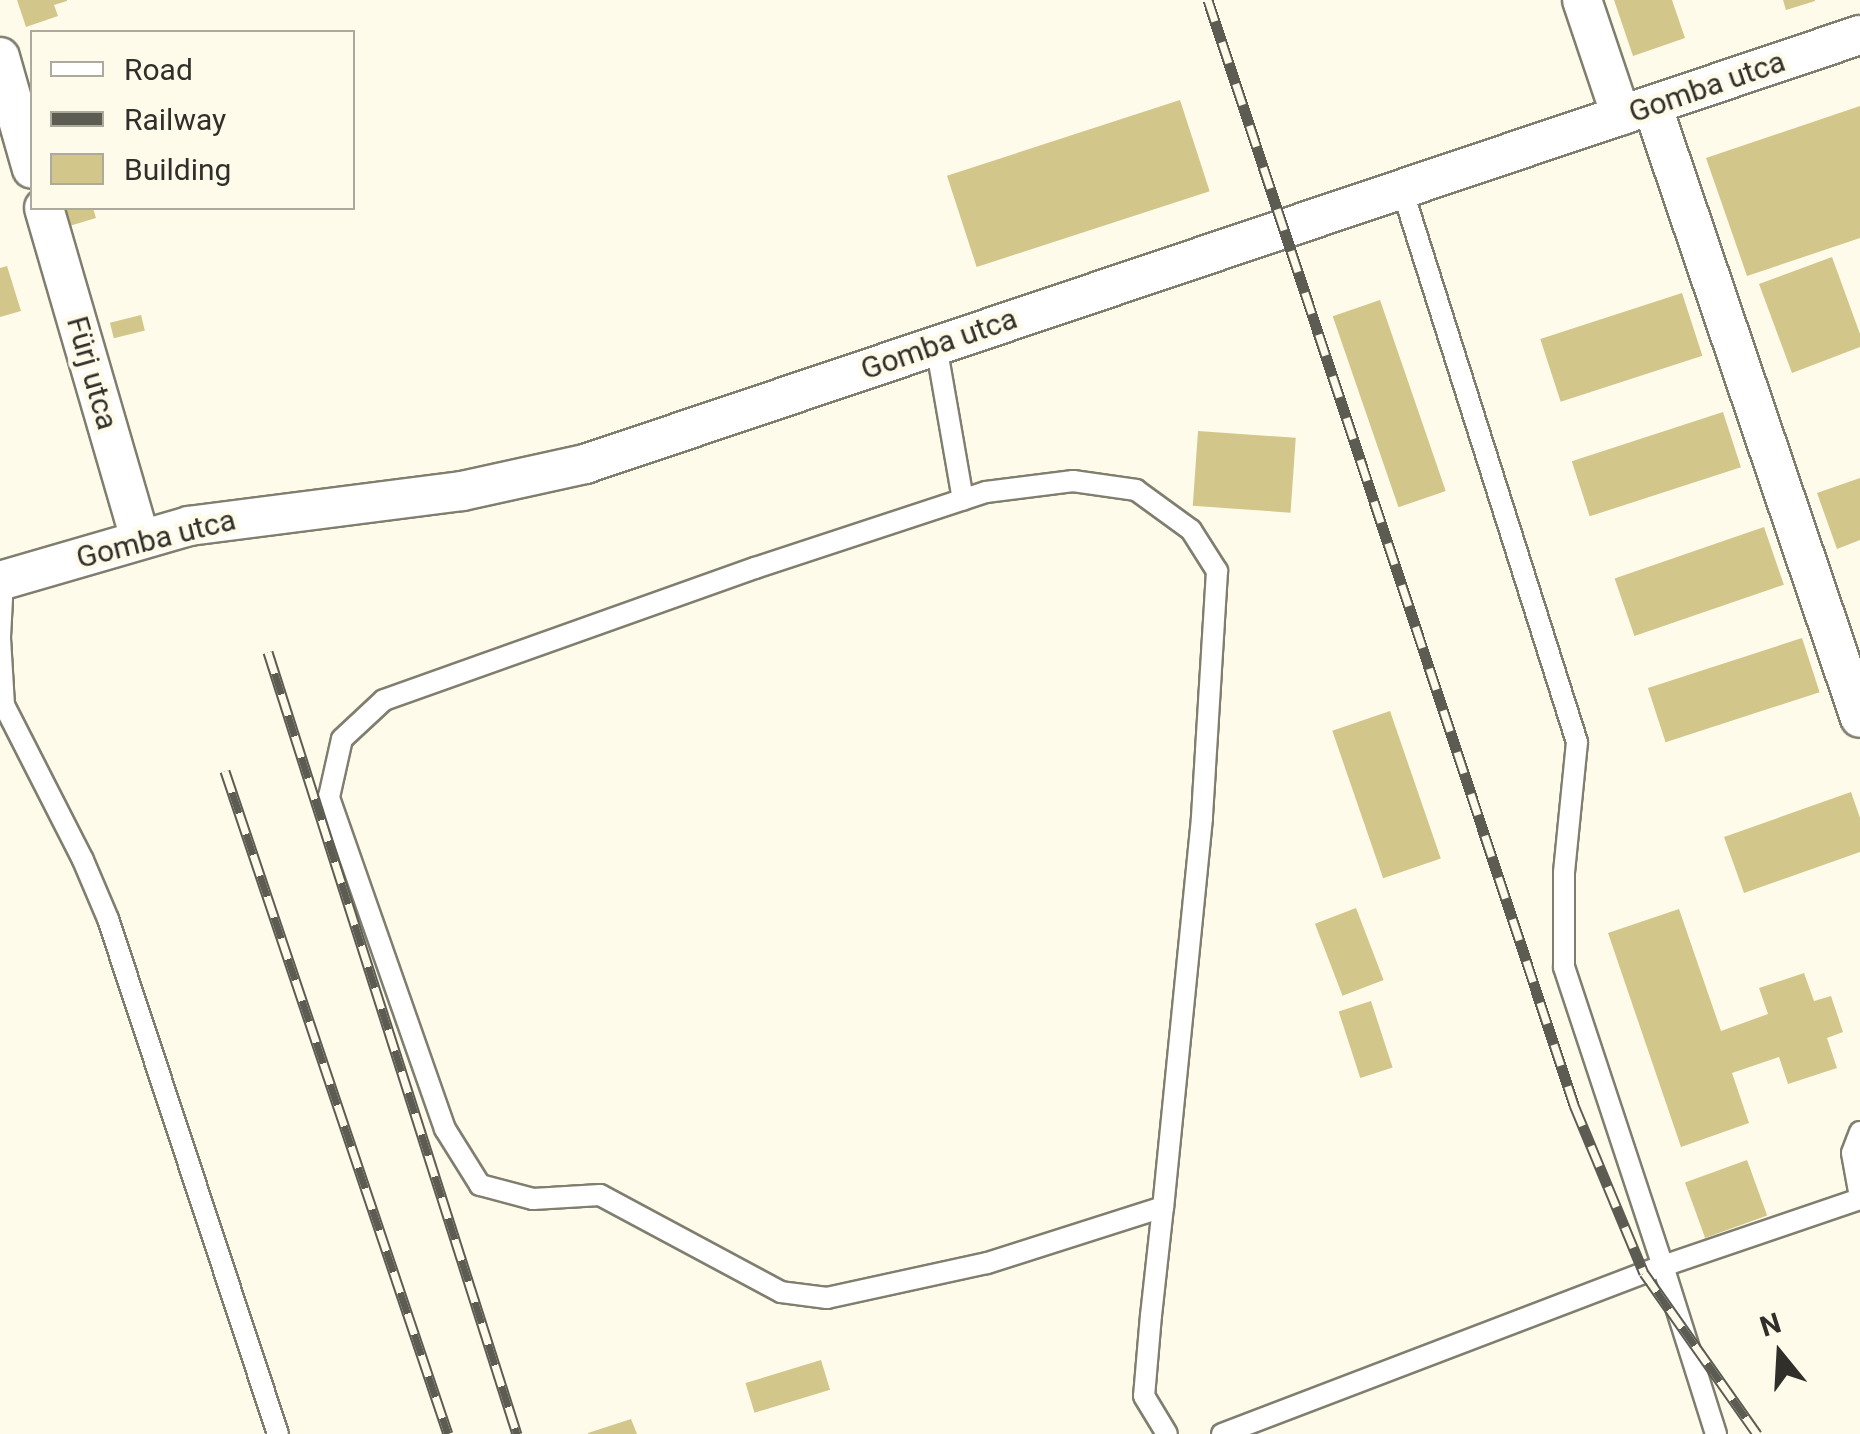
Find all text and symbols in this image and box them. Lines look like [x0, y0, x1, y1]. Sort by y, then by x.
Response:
legend [30, 30, 355, 210]
street label: Gomba utca [1624, 43, 1790, 131]
text: Road [124, 52, 193, 87]
text: Railway [124, 102, 226, 137]
text: Building [124, 152, 231, 187]
street label: Gomba utca [856, 300, 1022, 388]
street label: Fürj utca [59, 312, 125, 434]
street label: Gomba utca [73, 502, 239, 576]
north arrow [1730, 1304, 1830, 1404]
text: N [1756, 1306, 1785, 1344]

